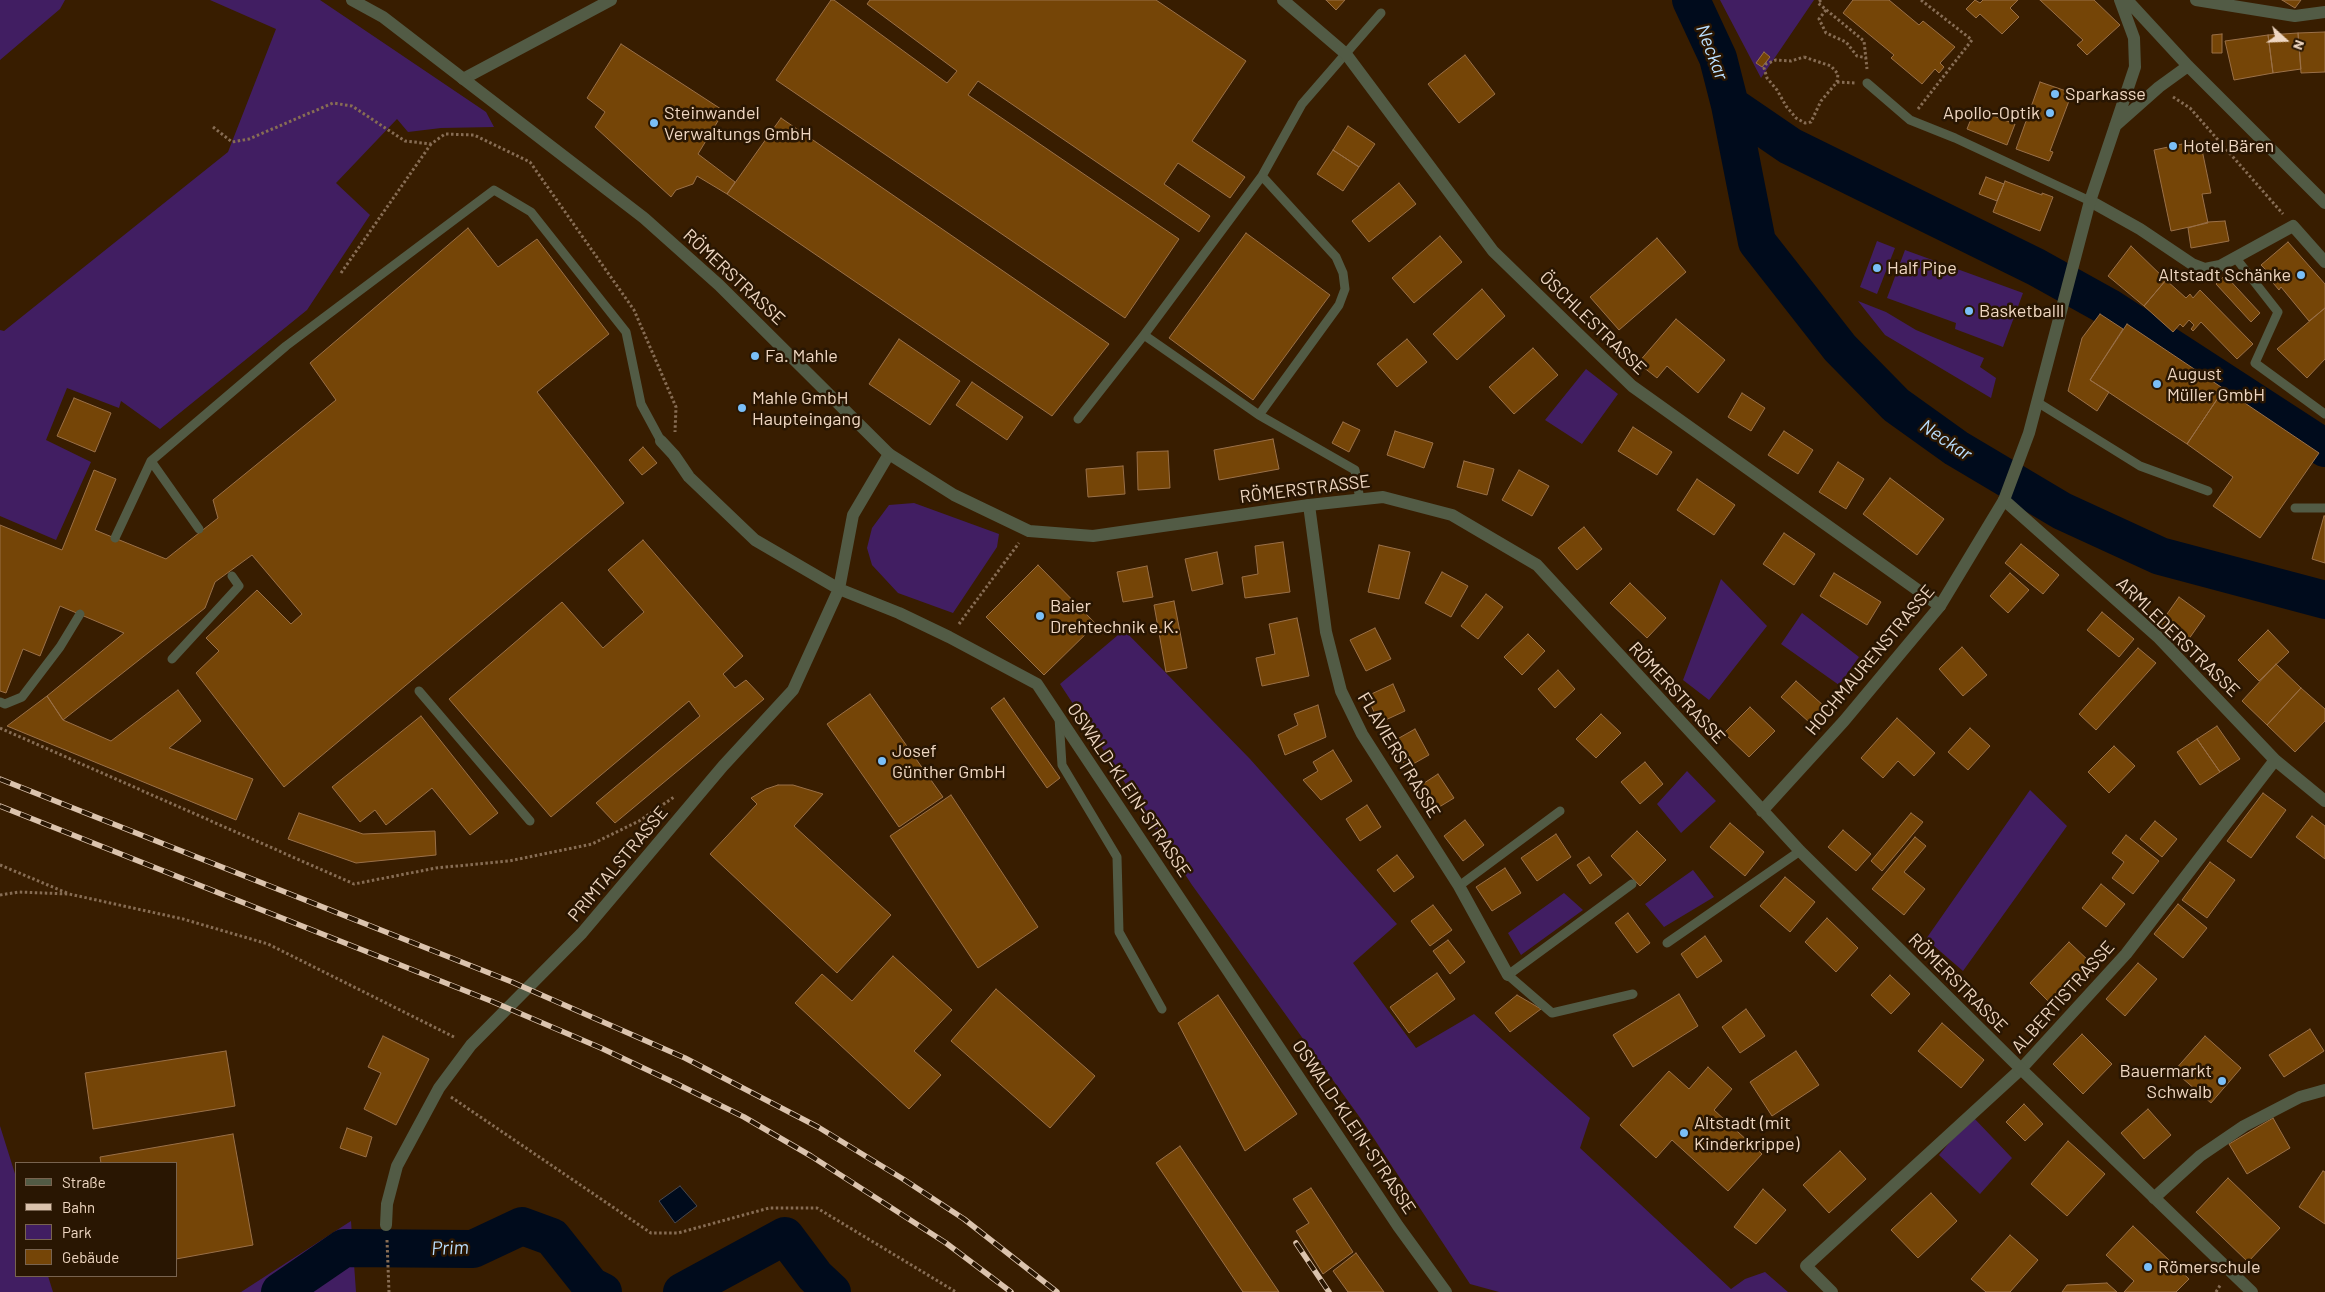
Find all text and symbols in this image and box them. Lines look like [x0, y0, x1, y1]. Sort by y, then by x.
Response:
north arrow [2260, 15, 2310, 65]
water label: Neckar [1691, 21, 1733, 83]
text: N [2290, 38, 2309, 53]
place label: Sparkasse [2065, 83, 2146, 105]
marker: Sparkasse [2049, 88, 2061, 100]
place label: Steinwandel Verwaltungs GmbH [664, 102, 812, 144]
place label: Apollo-Optik [1943, 102, 2040, 124]
marker: Apollo-Optik [2044, 107, 2056, 119]
marker: Steinwandel Verwaltungs GmbH [648, 117, 660, 129]
place label: Hotel Bären [2183, 135, 2274, 157]
marker: Hotel Bären [2167, 140, 2179, 152]
street label: RÖMERSTRASSE [679, 224, 789, 330]
place label: Half Pipe [1887, 257, 1957, 279]
marker: Half Pipe [1871, 262, 1883, 274]
place label: Altstadt Schänke [2158, 264, 2291, 286]
street label: ÖSCHLESTRASSE [1535, 267, 1651, 379]
marker: Altstadt Schänke [2295, 269, 2307, 281]
place label: Basketballl [1979, 300, 2064, 322]
marker: Basketballl [1963, 305, 1975, 317]
place label: Fa. Mahle [765, 345, 838, 367]
marker: Fa. Mahle [749, 350, 761, 362]
place label: August Müller GmbH [2167, 363, 2265, 406]
marker: August Müller GmbH [2151, 378, 2163, 390]
place label: Mahle GmbH Haupteingang [752, 387, 861, 429]
marker: Mahle GmbH Haupteingang [736, 402, 748, 414]
water label: Neckar [1916, 414, 1976, 466]
street label: RÖMERSTRASSE [1239, 470, 1371, 508]
street label: ARMLEDERSTRASSE [2112, 573, 2244, 701]
street label: HOCHMAURENSTRASSE [1801, 581, 1939, 739]
place label: Baier Drehtechnik e.K. [1050, 595, 1179, 638]
marker: Baier Drehtechnik e.K. [1034, 610, 1046, 622]
street label: RÖMERSTRASSE [1624, 638, 1730, 748]
street label: FLAVIERSTRASSE [1353, 688, 1445, 822]
street label: OSWALD-KLEIN-STRASSE [1063, 699, 1195, 881]
place label: Josef Günther GmbH [892, 740, 1006, 782]
marker: Josef Günther GmbH [876, 755, 888, 767]
street label: PRIMTALSTRASSE [563, 802, 673, 926]
street label: RÖMERSTRASSE [1904, 929, 2012, 1037]
street label: ALBERTISTRASSE [2007, 936, 2119, 1058]
street label: OSWALD-KLEIN-STRASSE [1288, 1036, 1420, 1218]
place label: Bauermarkt Schwalb [2120, 1060, 2212, 1102]
marker: Bauermarkt Schwalb [2216, 1075, 2228, 1087]
place label: Altstadt (mit Kinderkrippe) [1694, 1112, 1799, 1154]
marker: Altstadt (mit Kinderkrippe) [1678, 1127, 1690, 1139]
legend [15, 1162, 178, 1277]
text: Straße [62, 1173, 106, 1191]
text: Bahn [62, 1198, 95, 1216]
text: Park [62, 1223, 91, 1241]
water label: Prim [431, 1236, 469, 1260]
text: Gebäude [62, 1248, 119, 1266]
place label: Römerschule [2158, 1256, 2261, 1278]
marker: Römerschule [2142, 1261, 2154, 1273]

